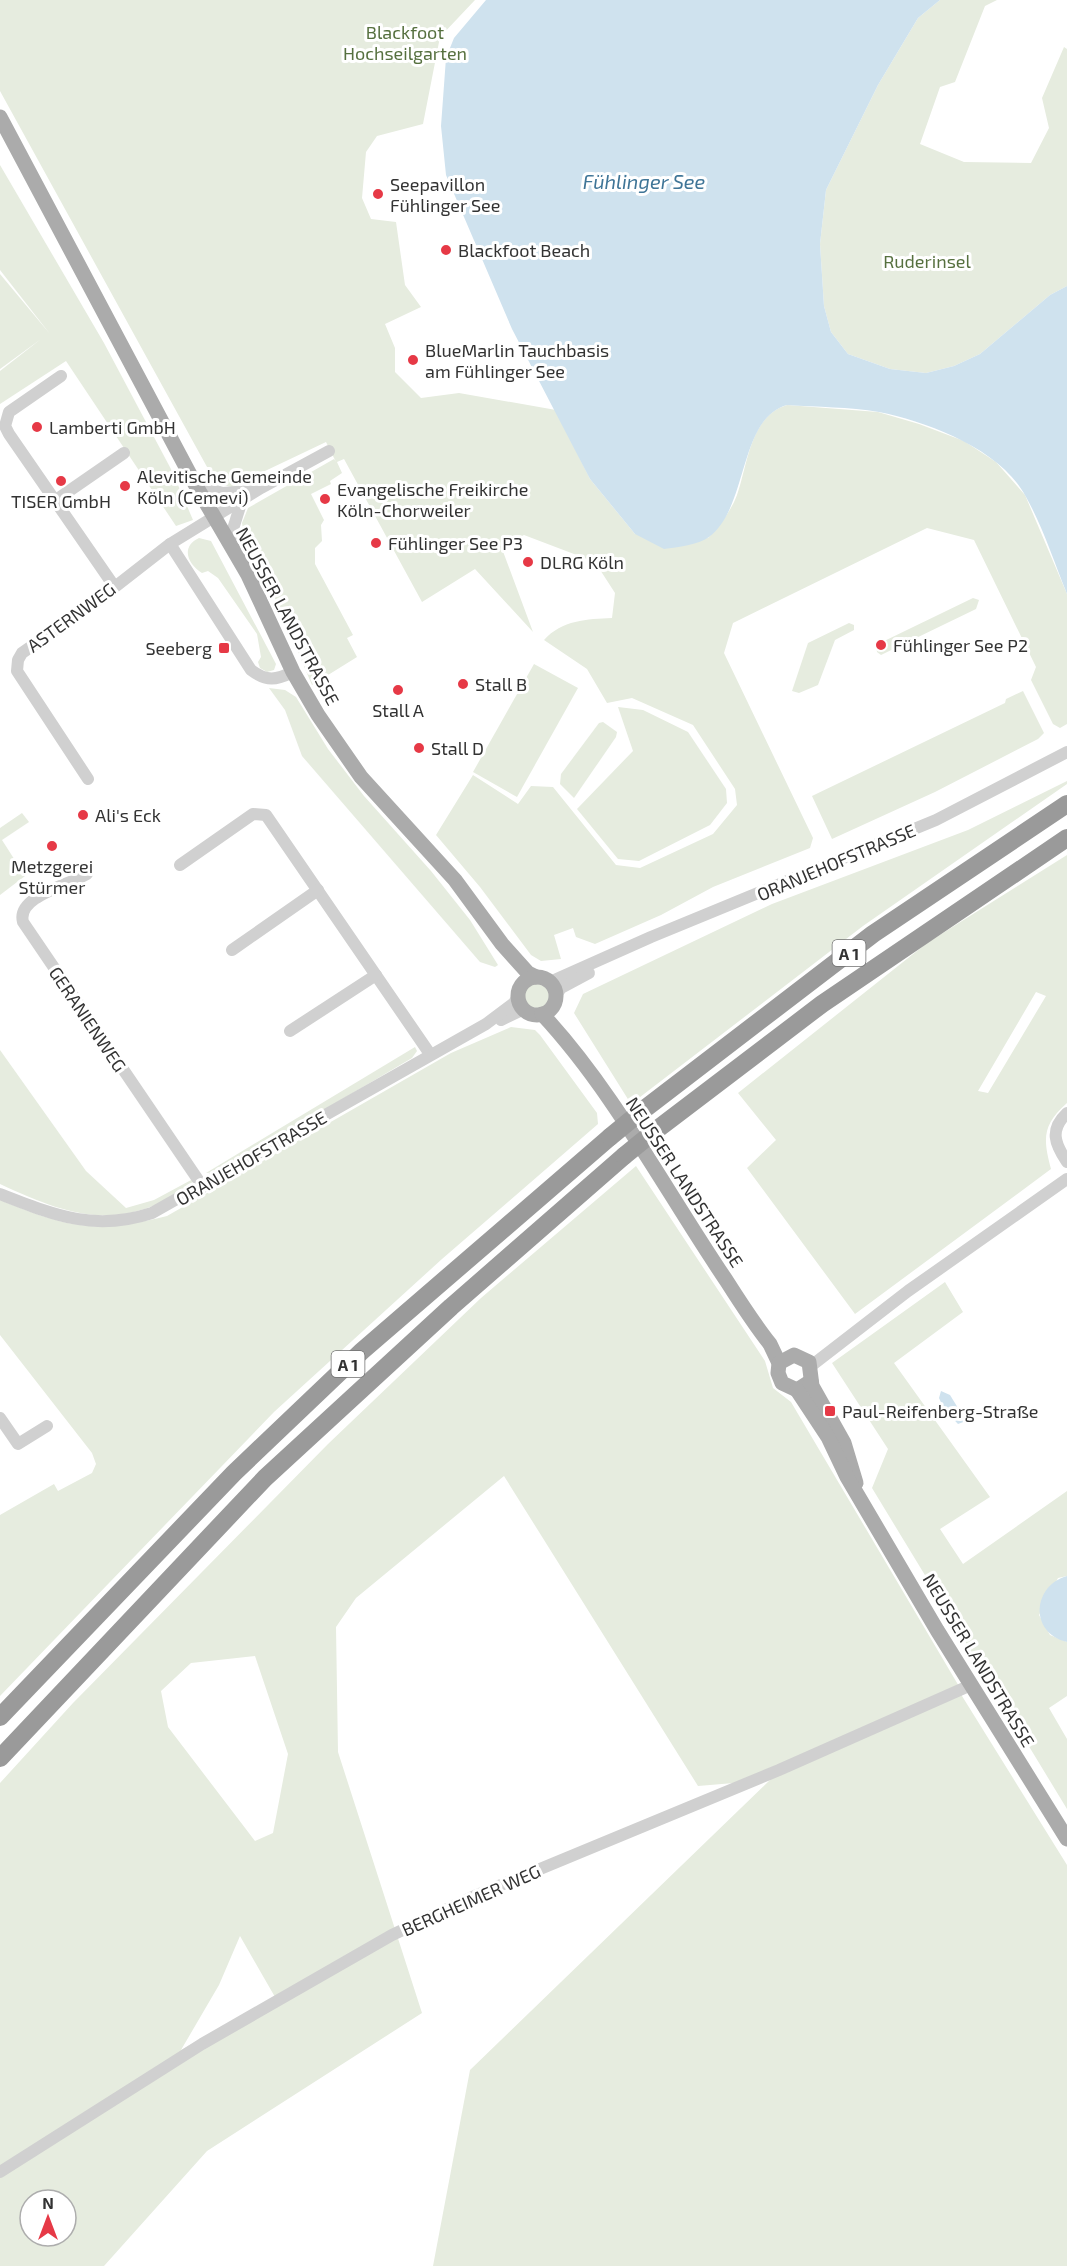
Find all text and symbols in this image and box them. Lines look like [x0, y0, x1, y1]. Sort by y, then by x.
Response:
park label: Blackfoot Hochseilgarten [343, 21, 467, 64]
water label: Fühlinger See [583, 169, 706, 193]
place label: Seepavillon Fühlinger See [390, 173, 500, 216]
marker: Seepavillon Fühlinger See [371, 187, 385, 201]
place label: Blackfoot Beach [458, 239, 590, 261]
marker: Blackfoot Beach [439, 243, 453, 257]
park label: Ruderinsel [883, 250, 971, 272]
place label: BlueMarlin Tauchbasis am Fühlinger See [425, 339, 609, 382]
marker: BlueMarlin Tauchbasis am Fühlinger See [406, 353, 420, 367]
place label: Lamberti GmbH [49, 416, 176, 438]
marker: Lamberti GmbH [30, 420, 44, 434]
place label: Alevitische Gemeinde Köln (Cemevi) [137, 465, 312, 508]
marker: TISER GmbH [54, 474, 68, 488]
place label: Evangelische Freikirche Köln-Chorweiler [337, 478, 528, 521]
marker: Alevitische Gemeinde Köln (Cemevi) [118, 479, 132, 493]
place label: TISER GmbH [11, 490, 111, 512]
marker: Evangelische Freikirche Köln-Chorweiler [318, 492, 332, 506]
street label: NEUSSER LANDSTRASSE [232, 523, 344, 709]
place label: Fühlinger See P3 [388, 532, 523, 554]
marker: Fühlinger See P3 [369, 536, 383, 550]
place label: DLRG Köln [540, 551, 624, 573]
marker: DLRG Köln [521, 555, 535, 569]
street label: ASTERNWEG [22, 578, 120, 656]
place label: Fühlinger See P2 [893, 634, 1028, 656]
place label: Seeberg [145, 637, 212, 659]
marker: Fühlinger See P2 [874, 638, 888, 652]
marker: Seeberg [217, 641, 231, 655]
place label: Stall B [475, 673, 527, 695]
marker: Stall B [456, 677, 470, 691]
marker: Stall A [391, 683, 405, 697]
place label: Stall A [372, 699, 425, 721]
place label: Stall D [431, 737, 484, 759]
marker: Stall D [412, 741, 426, 755]
place label: Ali's Eck [95, 804, 161, 826]
marker: Ali's Eck [76, 808, 90, 822]
street label: ORANJEHOFSTRASSE [753, 819, 919, 905]
marker: Metzgerei Stürmer [45, 839, 59, 853]
place label: Metzgerei Stürmer [11, 855, 93, 898]
road number: A 1 [832, 940, 866, 966]
street label: GERANIENWEG [45, 962, 131, 1076]
street label: NEUSSER LANDSTRASSE [622, 1093, 748, 1271]
street label: ORANJEHOFSTRASSE [172, 1106, 330, 1210]
road number: A 1 [332, 1351, 364, 1377]
place label: Paul-Reifenberg-Straße [842, 1400, 1039, 1422]
marker: Paul-Reifenberg-Straße [823, 1404, 837, 1418]
street label: NEUSSER LANDSTRASSE [918, 1569, 1040, 1751]
street label: BERGHEIMER WEG [398, 1860, 544, 1940]
north arrow [18, 2188, 78, 2248]
text: N [42, 2193, 54, 2212]

